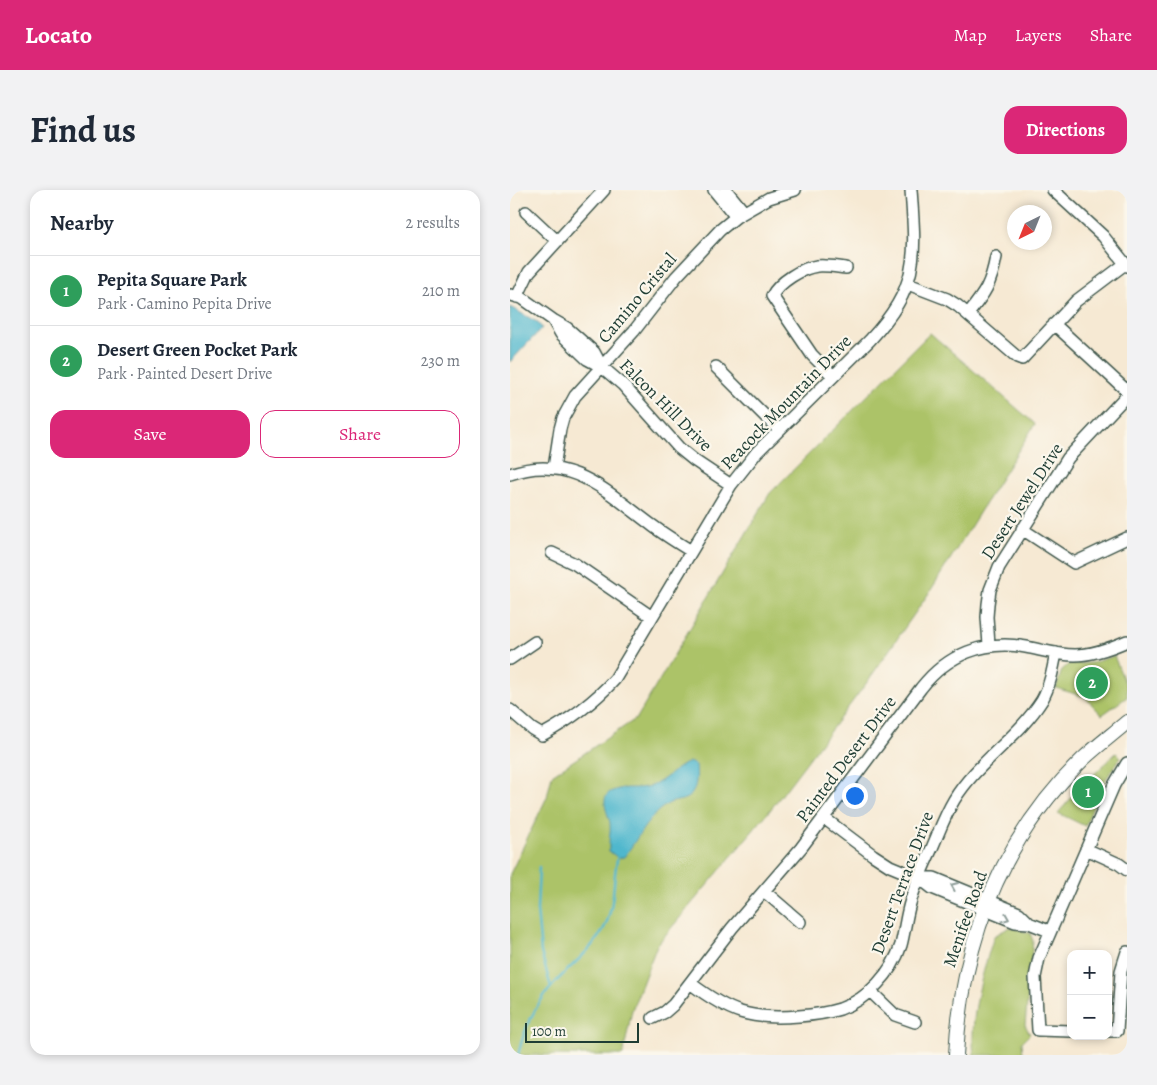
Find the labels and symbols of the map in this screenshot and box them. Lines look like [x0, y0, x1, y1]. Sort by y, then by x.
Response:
north arrow [1007, 205, 1052, 250]
street label: Camino Cristal [592, 247, 682, 348]
street label: Peacock Mountain Drive [715, 329, 857, 475]
street label: Falcon Hill Drive [614, 353, 718, 457]
street label: Desert Jewel Drive [975, 438, 1069, 564]
pin: 2 [1076, 664, 1108, 702]
street label: Painted Desert Drive [790, 691, 902, 827]
pin: 1 [1072, 773, 1104, 811]
your location [842, 783, 868, 809]
street label: Desert Terrace Drive [865, 808, 939, 958]
street label: Menifee Road [937, 867, 993, 971]
one-way arrow [950, 882, 959, 892]
one-way arrow [1001, 912, 1010, 922]
scale bar [525, 1020, 639, 1043]

